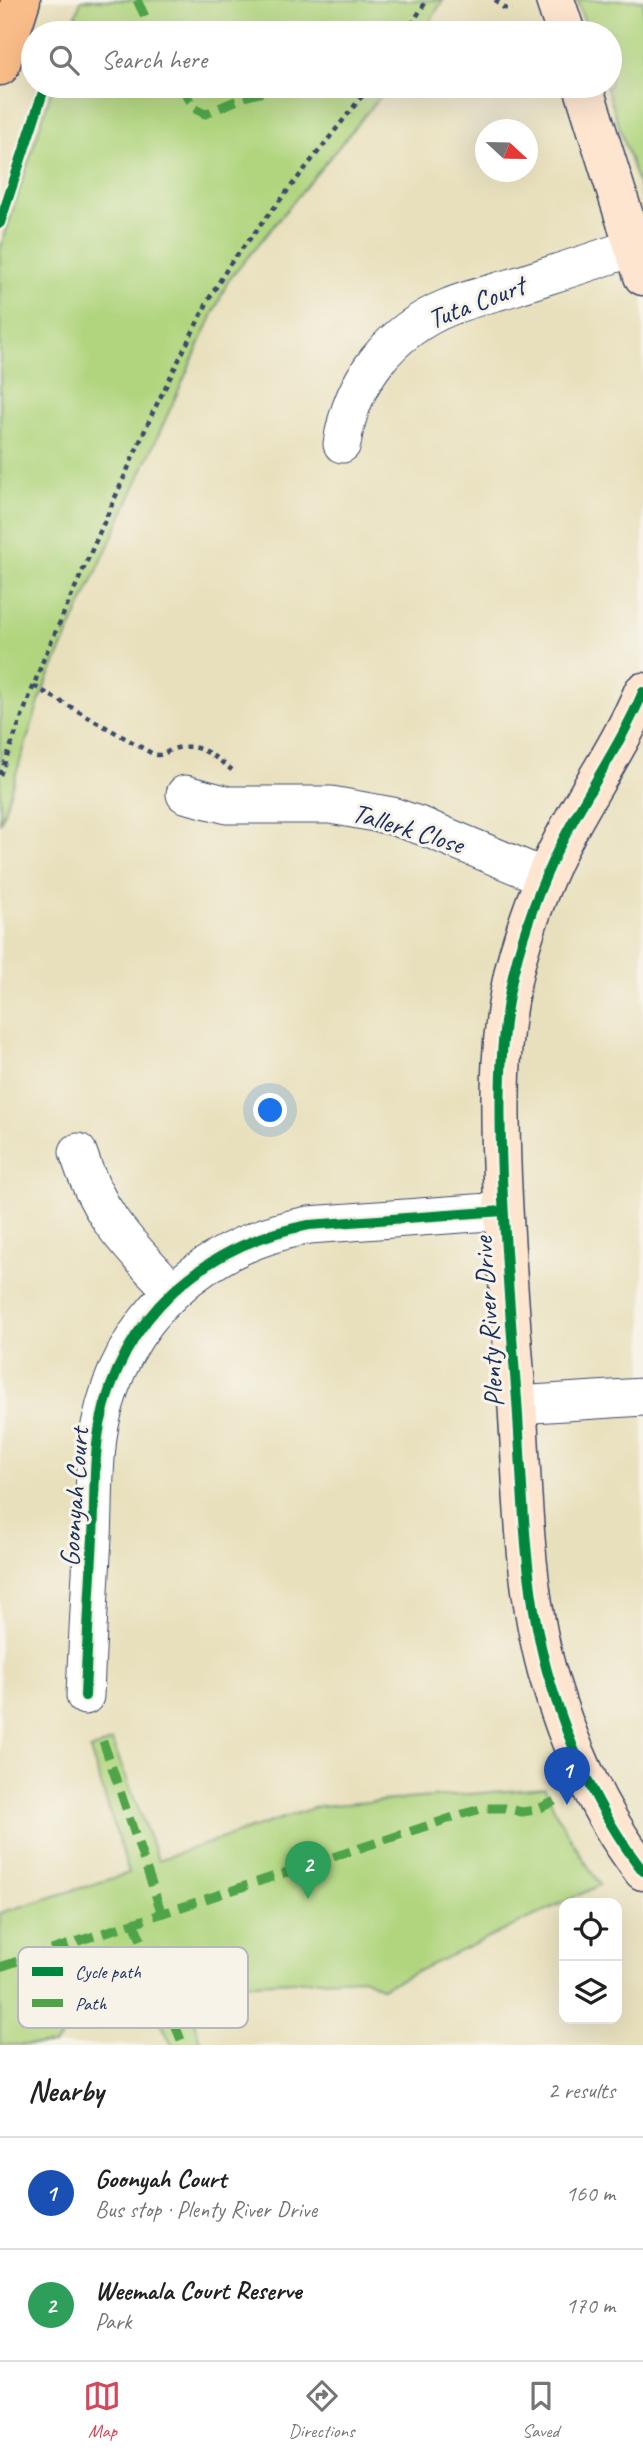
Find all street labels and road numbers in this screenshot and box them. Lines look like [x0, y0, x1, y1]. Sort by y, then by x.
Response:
street label: Tuta Court [423, 266, 533, 336]
street label: Tallerk Close [348, 795, 470, 862]
street label: Plenty River Drive [464, 1234, 511, 1408]
street label: Goonyah Court [52, 1424, 97, 1568]

